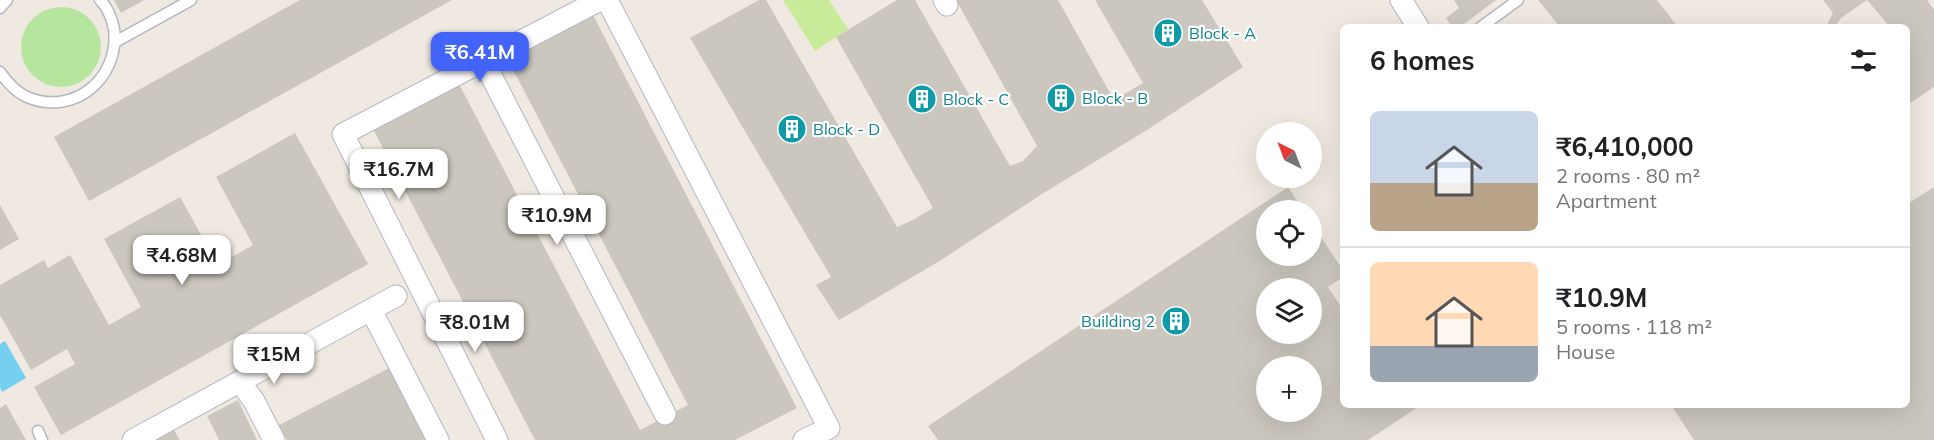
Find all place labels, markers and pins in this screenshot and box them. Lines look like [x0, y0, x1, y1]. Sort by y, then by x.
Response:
building icon: Block - A [1152, 17, 1184, 49]
place label: Block - A [1189, 23, 1256, 43]
pin: ₹6.41M [431, 32, 529, 83]
building icon: Block - B [1045, 82, 1077, 114]
building icon: Block - C [906, 83, 938, 115]
place label: Block - B [1082, 88, 1148, 108]
place label: Block - C [943, 89, 1009, 109]
building icon: Block - D [776, 113, 808, 145]
place label: Block - D [813, 119, 880, 139]
pin: ₹16.7M [350, 149, 448, 200]
pin: ₹10.9M [508, 195, 606, 246]
pin: ₹4.68M [133, 235, 231, 286]
pin: ₹8.01M [426, 302, 524, 353]
building icon: Building 2 [1160, 305, 1192, 337]
place label: Building 2 [1081, 311, 1155, 331]
pin: ₹15M [238, 334, 310, 385]

